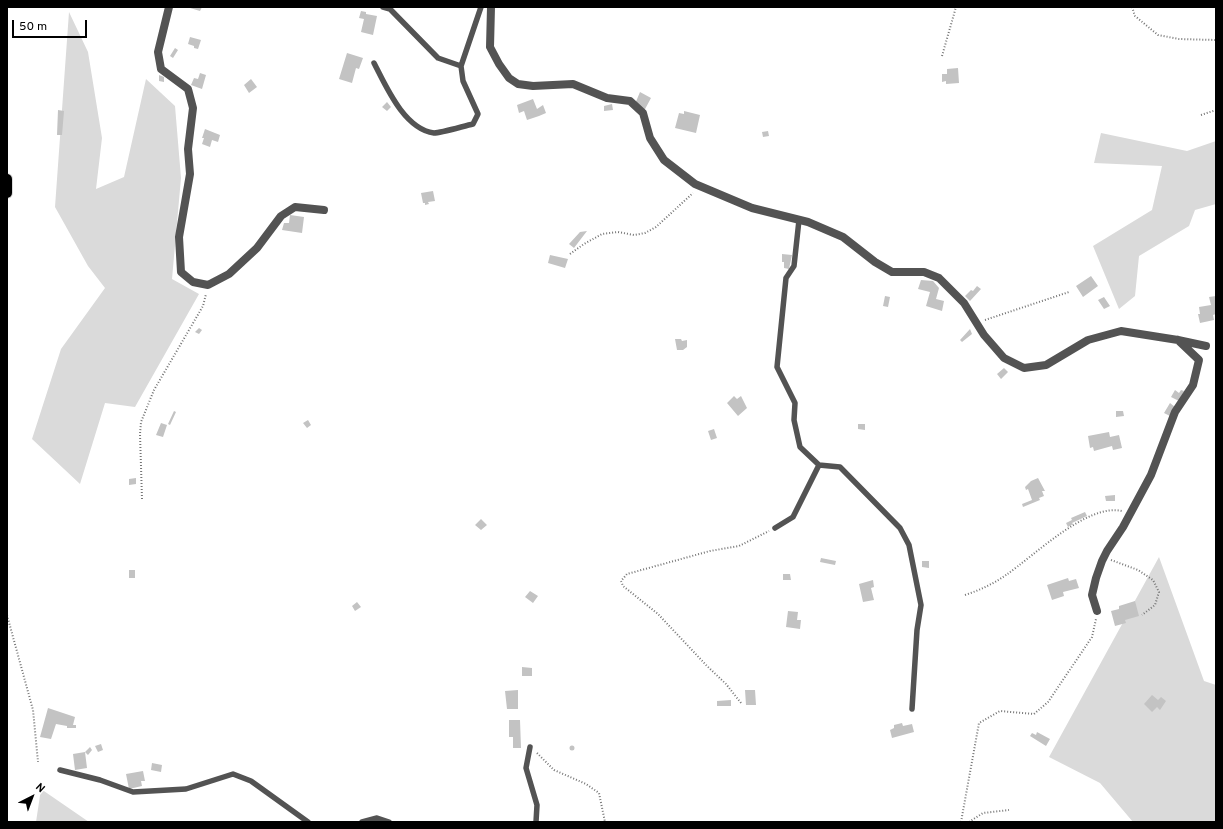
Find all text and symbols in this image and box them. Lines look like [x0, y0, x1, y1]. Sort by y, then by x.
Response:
scale bar [14, 12, 89, 38]
text: 50 m [19, 19, 47, 35]
north arrow [12, 777, 52, 817]
text: N [32, 780, 48, 796]

